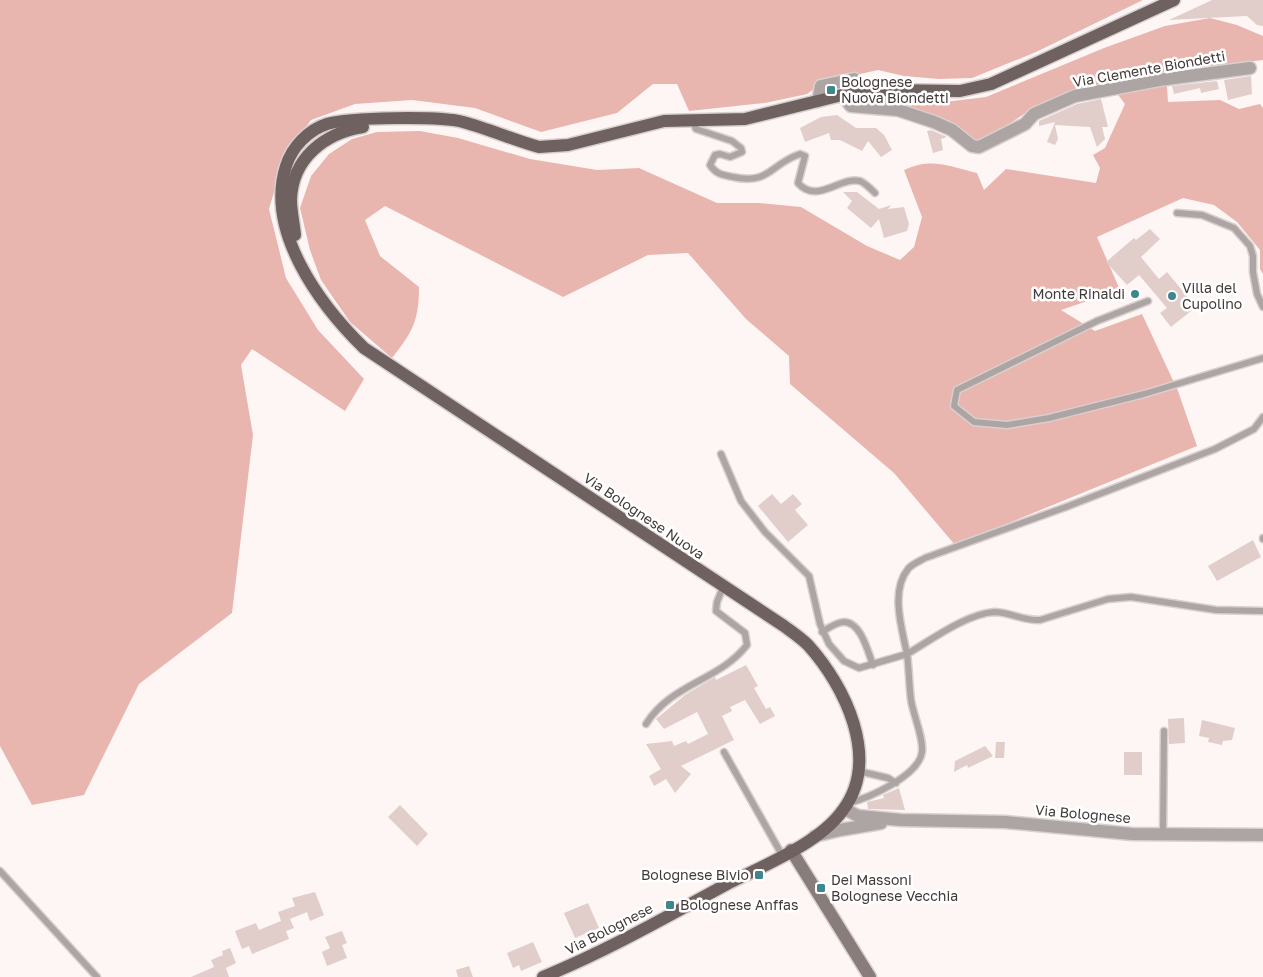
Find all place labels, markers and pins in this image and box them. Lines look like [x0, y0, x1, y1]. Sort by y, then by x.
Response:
place label: Bolognese Nuova Biondetti [841, 73, 949, 106]
marker: Bolognese Nuova Biondetti [825, 84, 837, 96]
place label: Villa del Cupolino [1182, 279, 1242, 312]
place label: Monte Rinaldi [1032, 285, 1125, 302]
marker: Monte Rinaldi [1129, 288, 1141, 300]
marker: Villa del Cupolino [1166, 290, 1178, 302]
place label: Bolognese Bivio [641, 866, 749, 883]
marker: Bolognese Bivio [753, 869, 765, 881]
place label: Dei Massoni Bolognese Vecchia [831, 871, 958, 904]
marker: Dei Massoni Bolognese Vecchia [815, 882, 827, 894]
place label: Bolognese Anffas [680, 896, 798, 913]
marker: Bolognese Anffas [664, 899, 676, 911]

